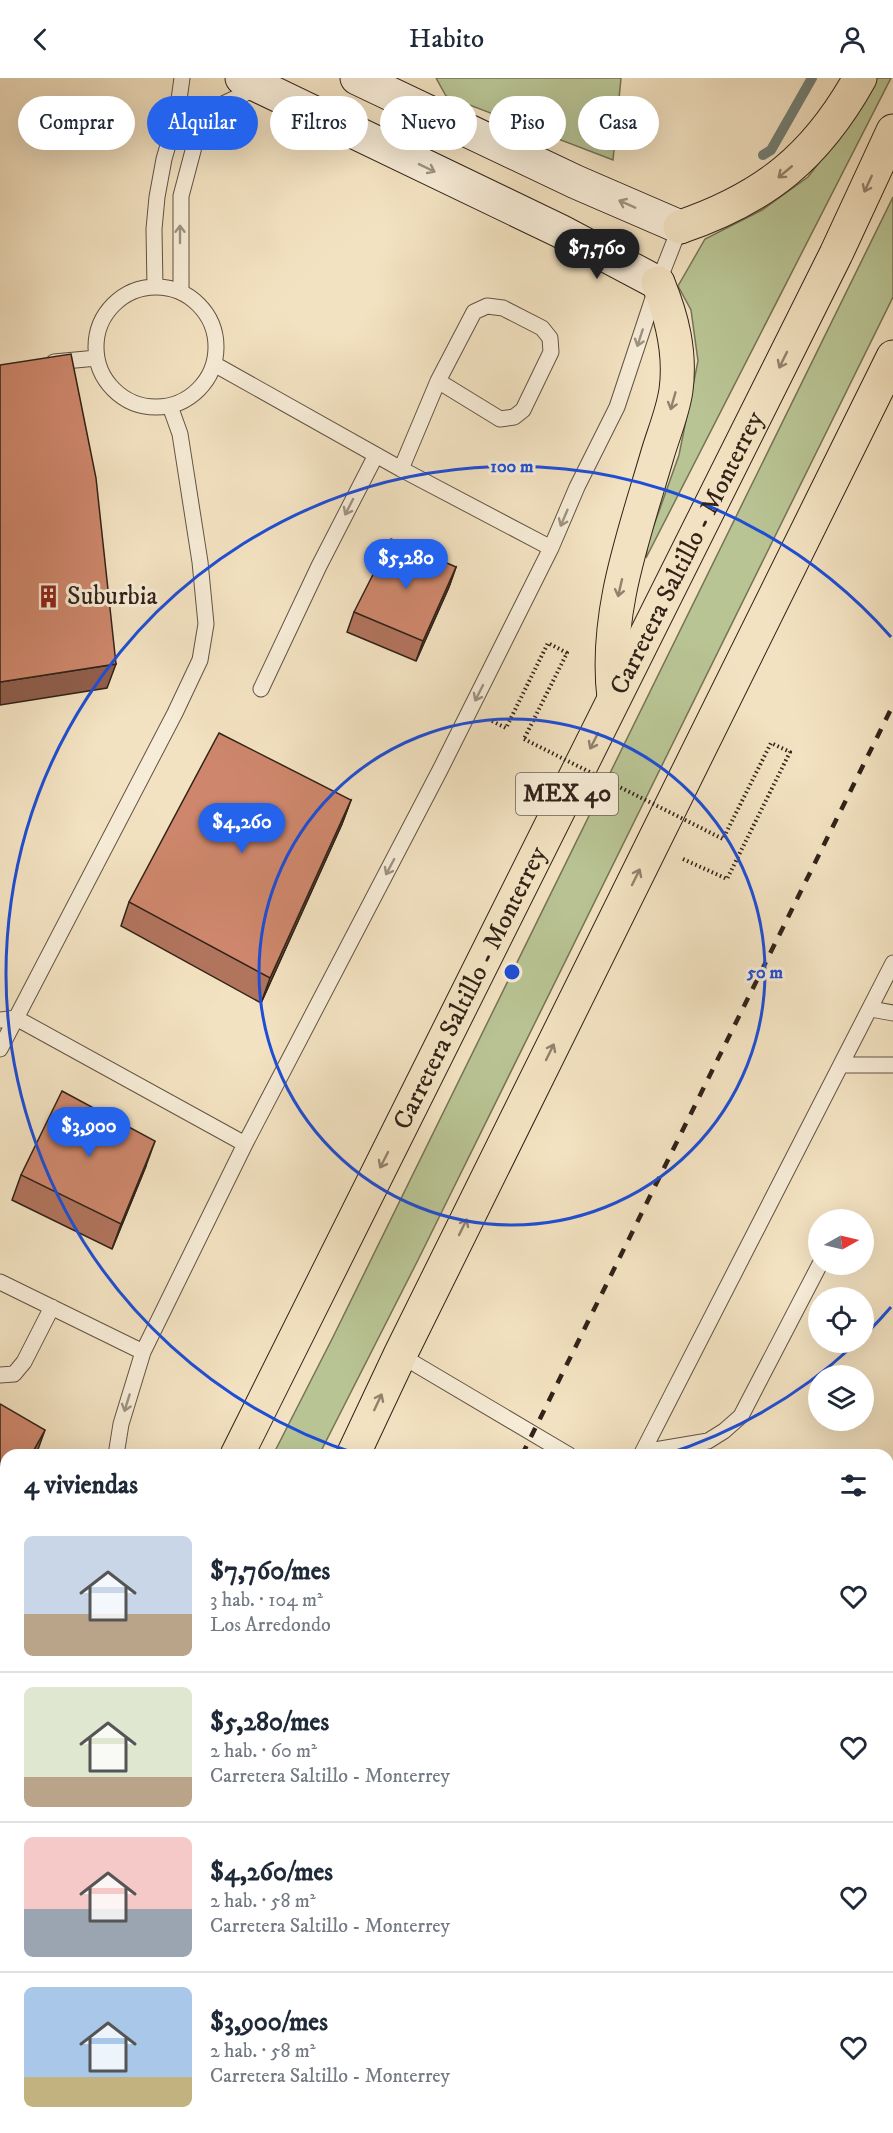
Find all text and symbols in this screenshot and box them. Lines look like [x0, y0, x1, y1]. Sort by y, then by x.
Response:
text: Habito [409, 22, 484, 56]
icon: back [24, 23, 57, 56]
icon: person [836, 23, 869, 56]
chip: Comprar [18, 96, 135, 150]
chip: Alquilar [147, 96, 258, 150]
chip: Filtros [270, 96, 368, 150]
chip: Nuevo [380, 96, 477, 150]
chip: Piso [489, 96, 566, 150]
chip: Casa [578, 96, 659, 150]
one-way arrow [418, 162, 436, 174]
one-way arrow [778, 165, 793, 179]
one-way arrow [862, 175, 874, 193]
one-way arrow [618, 198, 636, 209]
one-way arrow [174, 224, 186, 244]
pin: $7,760 [548, 229, 646, 280]
text: $7,760 [568, 236, 626, 261]
one-way arrow [633, 328, 644, 347]
one-way arrow [777, 350, 789, 368]
one-way arrow [667, 391, 678, 410]
street label: Carretera Saltillo - Monterrey [602, 405, 772, 700]
text: 100 m [490, 456, 534, 478]
one-way arrow [343, 497, 354, 515]
one-way arrow [558, 508, 569, 526]
pin: $5,280 [357, 539, 455, 590]
text: $5,280 [378, 546, 434, 571]
one-way arrow [614, 579, 626, 598]
place label: Suburbia [67, 580, 158, 613]
building icon: Suburbia [36, 583, 62, 609]
one-way arrow [473, 684, 485, 701]
one-way arrow [587, 732, 599, 750]
road number: MEX 40 [516, 773, 618, 815]
pin: $4,260 [193, 803, 291, 854]
text: $4,260 [212, 810, 272, 835]
street label: Carretera Saltillo - Monterrey [386, 840, 555, 1135]
one-way arrow [384, 857, 395, 875]
one-way arrow [630, 869, 642, 886]
centre of rings [502, 962, 522, 982]
text: 50 m [746, 962, 783, 984]
one-way arrow [544, 1043, 556, 1061]
pin: $3,900 [40, 1107, 138, 1158]
text: $3,900 [61, 1114, 117, 1139]
one-way arrow [378, 1151, 390, 1169]
north arrow [808, 1209, 874, 1275]
map controls [808, 1209, 874, 1431]
one-way arrow [458, 1218, 469, 1236]
button: locate [808, 1287, 874, 1353]
button: layers [808, 1365, 874, 1431]
one-way arrow [121, 1393, 132, 1412]
one-way arrow [372, 1393, 384, 1411]
text: 4 viviendas [24, 1469, 138, 1502]
icon: filters [837, 1469, 870, 1502]
text: $7,760/mes [210, 1555, 330, 1588]
icon: home [72, 1560, 144, 1632]
icon: heart [837, 1580, 870, 1613]
text: 3 hab. · 104 m² [210, 1588, 323, 1613]
text: Los Arredondo [210, 1613, 331, 1638]
text: $5,280/mes [210, 1706, 329, 1739]
icon: home [72, 1711, 144, 1783]
icon: heart [837, 1731, 870, 1764]
text: 2 hab. · 60 m² [210, 1739, 317, 1764]
text: Carretera Saltillo - Monterrey [210, 1764, 450, 1789]
text: $4,260/mes [210, 1856, 333, 1889]
icon: home [72, 1861, 144, 1933]
icon: heart [837, 1881, 870, 1914]
text: 2 hab. · 58 m² [210, 1889, 316, 1914]
text: Carretera Saltillo - Monterrey [210, 1914, 450, 1939]
text: $3,900/mes [210, 2006, 328, 2039]
icon: home [72, 2011, 144, 2083]
icon: heart [837, 2031, 870, 2064]
text: 2 hab. · 58 m² [210, 2039, 316, 2064]
text: Carretera Saltillo - Monterrey [210, 2064, 450, 2089]

